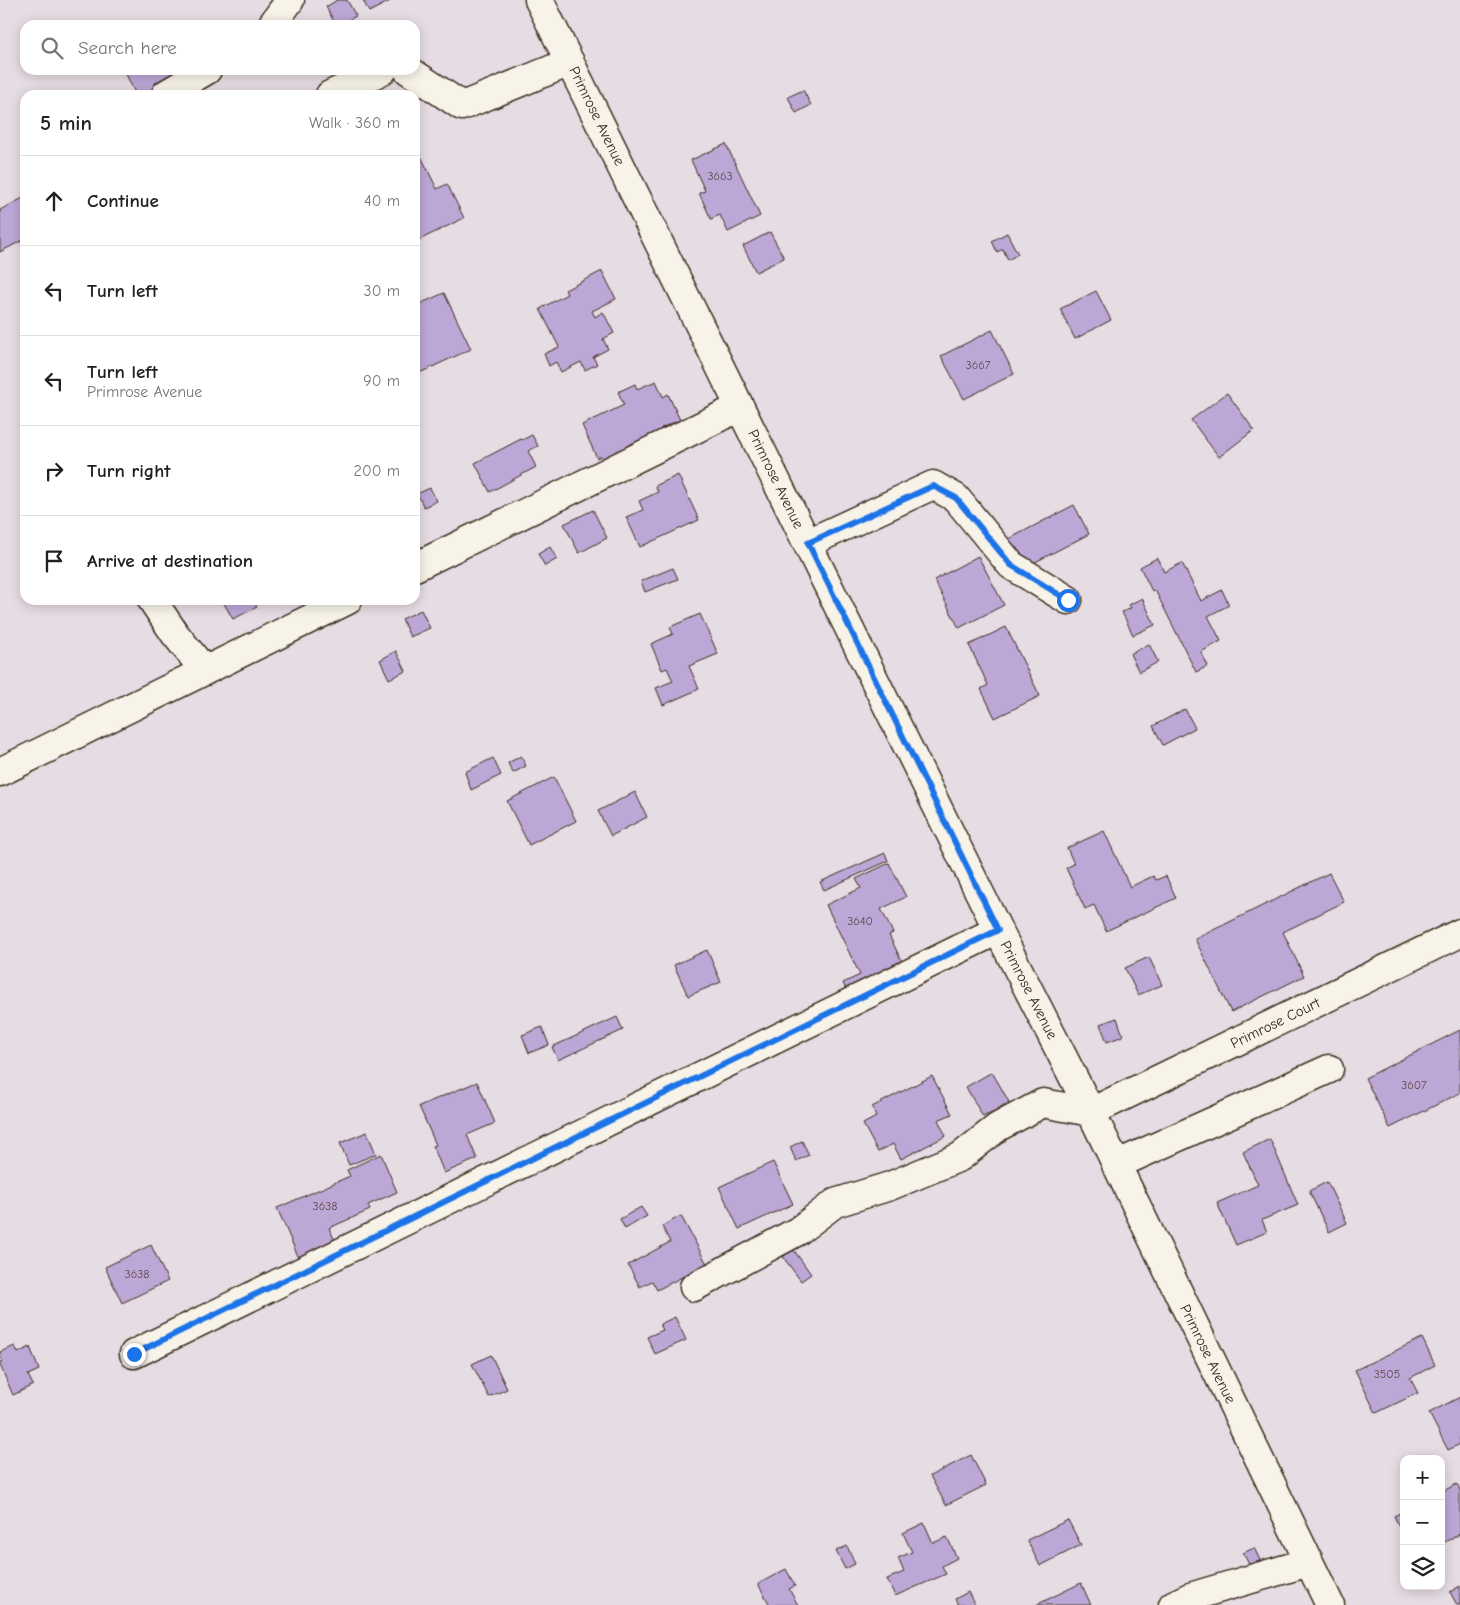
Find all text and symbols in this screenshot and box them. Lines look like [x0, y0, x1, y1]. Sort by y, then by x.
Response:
search box [20, 20, 420, 75]
icon: search [38, 34, 66, 62]
text: Search here [78, 37, 177, 59]
street label: Primrose Avenue [565, 63, 629, 169]
text: 5 min [40, 111, 92, 135]
text: Walk · 360 m [309, 114, 400, 132]
house number: 3663 [707, 169, 733, 183]
icon: ahead [40, 187, 68, 215]
text: Continue [87, 190, 159, 212]
text: 40 m [364, 192, 400, 210]
icon: left [40, 277, 68, 305]
text: Turn left [87, 280, 158, 302]
text: 30 m [364, 282, 400, 300]
house number: 3667 [966, 358, 991, 372]
text: Turn left [87, 361, 158, 383]
icon: left [40, 367, 68, 395]
text: 90 m [363, 372, 400, 390]
text: Primrose Avenue [87, 383, 202, 401]
street label: Primrose Avenue [744, 426, 808, 532]
icon: right [40, 457, 68, 485]
text: Turn right [87, 460, 171, 482]
text: 200 m [354, 462, 400, 480]
icon: arrive [40, 547, 68, 575]
text: Arrive at destination [87, 550, 253, 572]
route start [1057, 589, 1080, 612]
house number: 3640 [847, 914, 873, 928]
street label: Primrose Avenue [996, 938, 1062, 1043]
street label: Primrose Court [1227, 993, 1323, 1052]
house number: 3607 [1401, 1078, 1427, 1092]
house number: 3638 [313, 1199, 337, 1213]
house number: 3638 [125, 1267, 149, 1281]
street label: Primrose Avenue [1176, 1301, 1240, 1407]
route end [123, 1343, 146, 1366]
house number: 3505 [1374, 1367, 1400, 1381]
map controls [1400, 1455, 1445, 1590]
button: + [1400, 1455, 1445, 1500]
button: − [1400, 1500, 1445, 1545]
button: layers [1400, 1545, 1445, 1590]

